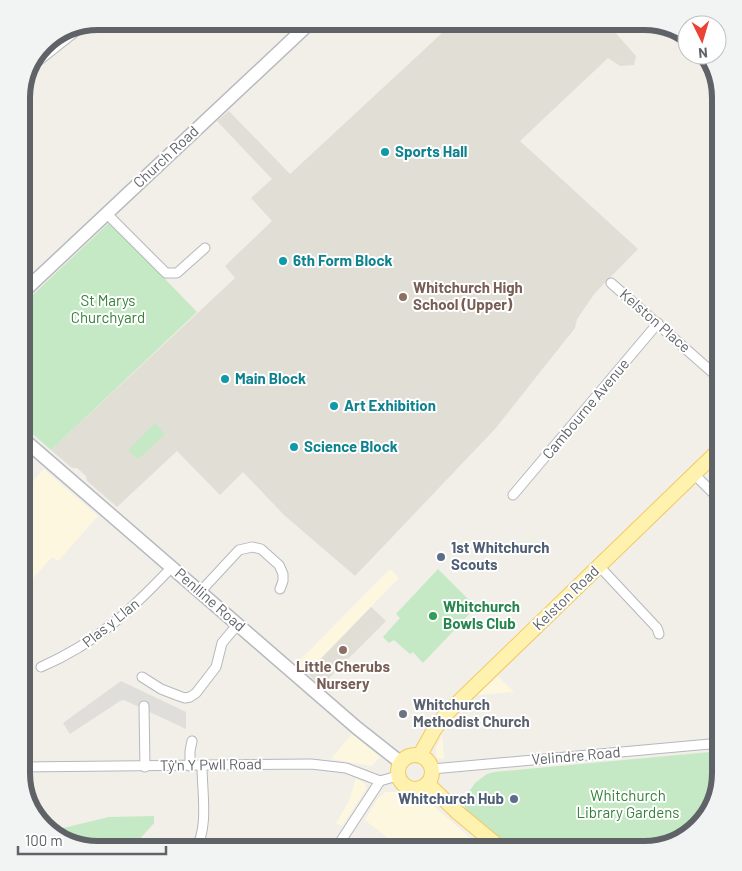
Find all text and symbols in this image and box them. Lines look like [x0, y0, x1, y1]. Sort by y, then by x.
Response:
north arrow [677, 15, 727, 65]
text: N [698, 45, 709, 62]
street label: Church Road [129, 121, 202, 191]
place label: Sports Hall [395, 142, 467, 160]
marker: Sports Hall [379, 146, 391, 158]
place label: 6th Form Block [293, 251, 392, 269]
marker: 6th Form Block [277, 255, 289, 267]
place label: Whitchurch High School (Upper) [413, 278, 523, 313]
street label: Kelston Place [617, 285, 695, 356]
park label: St Marys Churchyard [71, 291, 145, 326]
marker: Whitchurch High School (Upper) [397, 291, 409, 303]
street label: Cambourne Avenue [538, 355, 632, 462]
place label: Main Block [235, 369, 306, 387]
marker: Main Block [219, 373, 231, 385]
place label: Art Exhibition [344, 396, 436, 414]
marker: Art Exhibition [328, 400, 340, 412]
place label: Science Block [304, 437, 398, 455]
marker: Science Block [288, 441, 300, 453]
place label: 1st Whitchurch Scouts [451, 538, 550, 573]
marker: 1st Whitchurch Scouts [435, 551, 447, 563]
street label: Kelston Road [528, 561, 602, 633]
street label: Penlline Road [172, 564, 250, 635]
street label: Plas y Llan [78, 594, 142, 651]
place label: Whitchurch Bowls Club [443, 597, 520, 632]
marker: Whitchurch Bowls Club [427, 610, 439, 622]
marker: Little Cherubs Nursery [337, 644, 349, 656]
place label: Little Cherubs Nursery [296, 657, 390, 692]
place label: Whitchurch Methodist Church [413, 695, 530, 730]
marker: Whitchurch Methodist Church [397, 708, 409, 720]
street label: Velindre Road [531, 742, 621, 768]
street label: Tŷ'n Y Pwll Road [160, 754, 262, 774]
park label: Whitchurch Library Gardens [576, 786, 680, 821]
place label: Whitchurch Hub [398, 789, 504, 807]
marker: Whitchurch Hub [508, 793, 520, 805]
scale bar [18, 824, 165, 856]
text: 100 m [25, 831, 63, 849]

